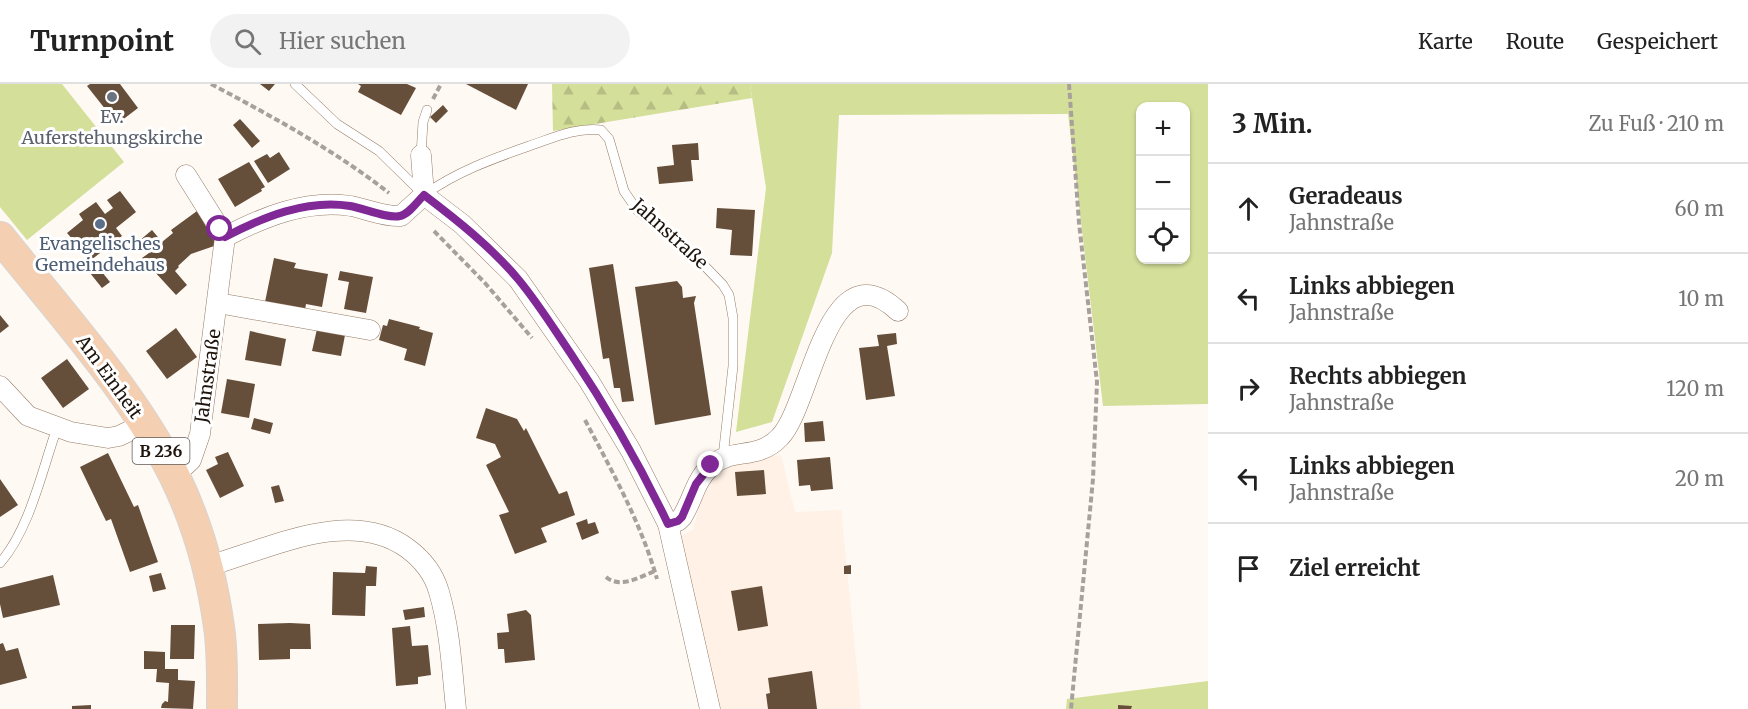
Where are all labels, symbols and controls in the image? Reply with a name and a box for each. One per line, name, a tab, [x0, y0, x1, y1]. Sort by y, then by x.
search box	[210, 14, 630, 68]
text: Turnpoint	[30, 23, 174, 59]
icon: search	[231, 25, 264, 58]
text: Hier suchen	[279, 27, 406, 55]
text: Karte	[1418, 28, 1473, 55]
text: Route	[1506, 28, 1564, 55]
text: Gespeichert	[1597, 28, 1718, 55]
marker: Ev. Auferstehungskirche	[105, 90, 119, 104]
map controls	[1136, 102, 1190, 264]
button: +	[1136, 102, 1190, 156]
place label: Ev. Auferstehungskirche	[20, 105, 203, 149]
text: 3 Min.	[1232, 107, 1313, 140]
text: Zu Fuß · 210 m	[1589, 111, 1724, 136]
button: −	[1136, 156, 1190, 210]
text: Geradeaus	[1289, 182, 1403, 210]
icon: ahead	[1232, 192, 1265, 225]
street label: Jahnstraße	[627, 193, 713, 274]
text: 60 m	[1674, 196, 1724, 221]
button: locate	[1136, 210, 1190, 264]
text: Jahnstraße	[1289, 210, 1394, 235]
route start	[206, 215, 232, 241]
marker: Evangelisches Gemeindehaus	[93, 217, 107, 231]
place label: Evangelisches Gemeindehaus	[35, 232, 165, 276]
text: Links abbiegen	[1289, 272, 1455, 300]
icon: left	[1232, 282, 1265, 315]
text: 10 m	[1678, 286, 1724, 311]
text: Jahnstraße	[1289, 300, 1394, 325]
street label: Jahnstraße	[189, 328, 225, 425]
street label: Am Einheit	[71, 330, 147, 423]
text: Rechts abbiegen	[1289, 362, 1466, 390]
icon: right	[1232, 372, 1265, 405]
text: 120 m	[1666, 376, 1724, 401]
text: Jahnstraße	[1289, 390, 1394, 415]
road number: B 236	[132, 438, 190, 464]
route end	[697, 451, 723, 477]
text: Links abbiegen	[1289, 452, 1455, 480]
icon: left	[1232, 462, 1265, 495]
text: 20 m	[1675, 466, 1724, 491]
text: Jahnstraße	[1289, 480, 1394, 505]
icon: arrive	[1232, 552, 1265, 585]
text: Ziel erreicht	[1289, 554, 1420, 582]

